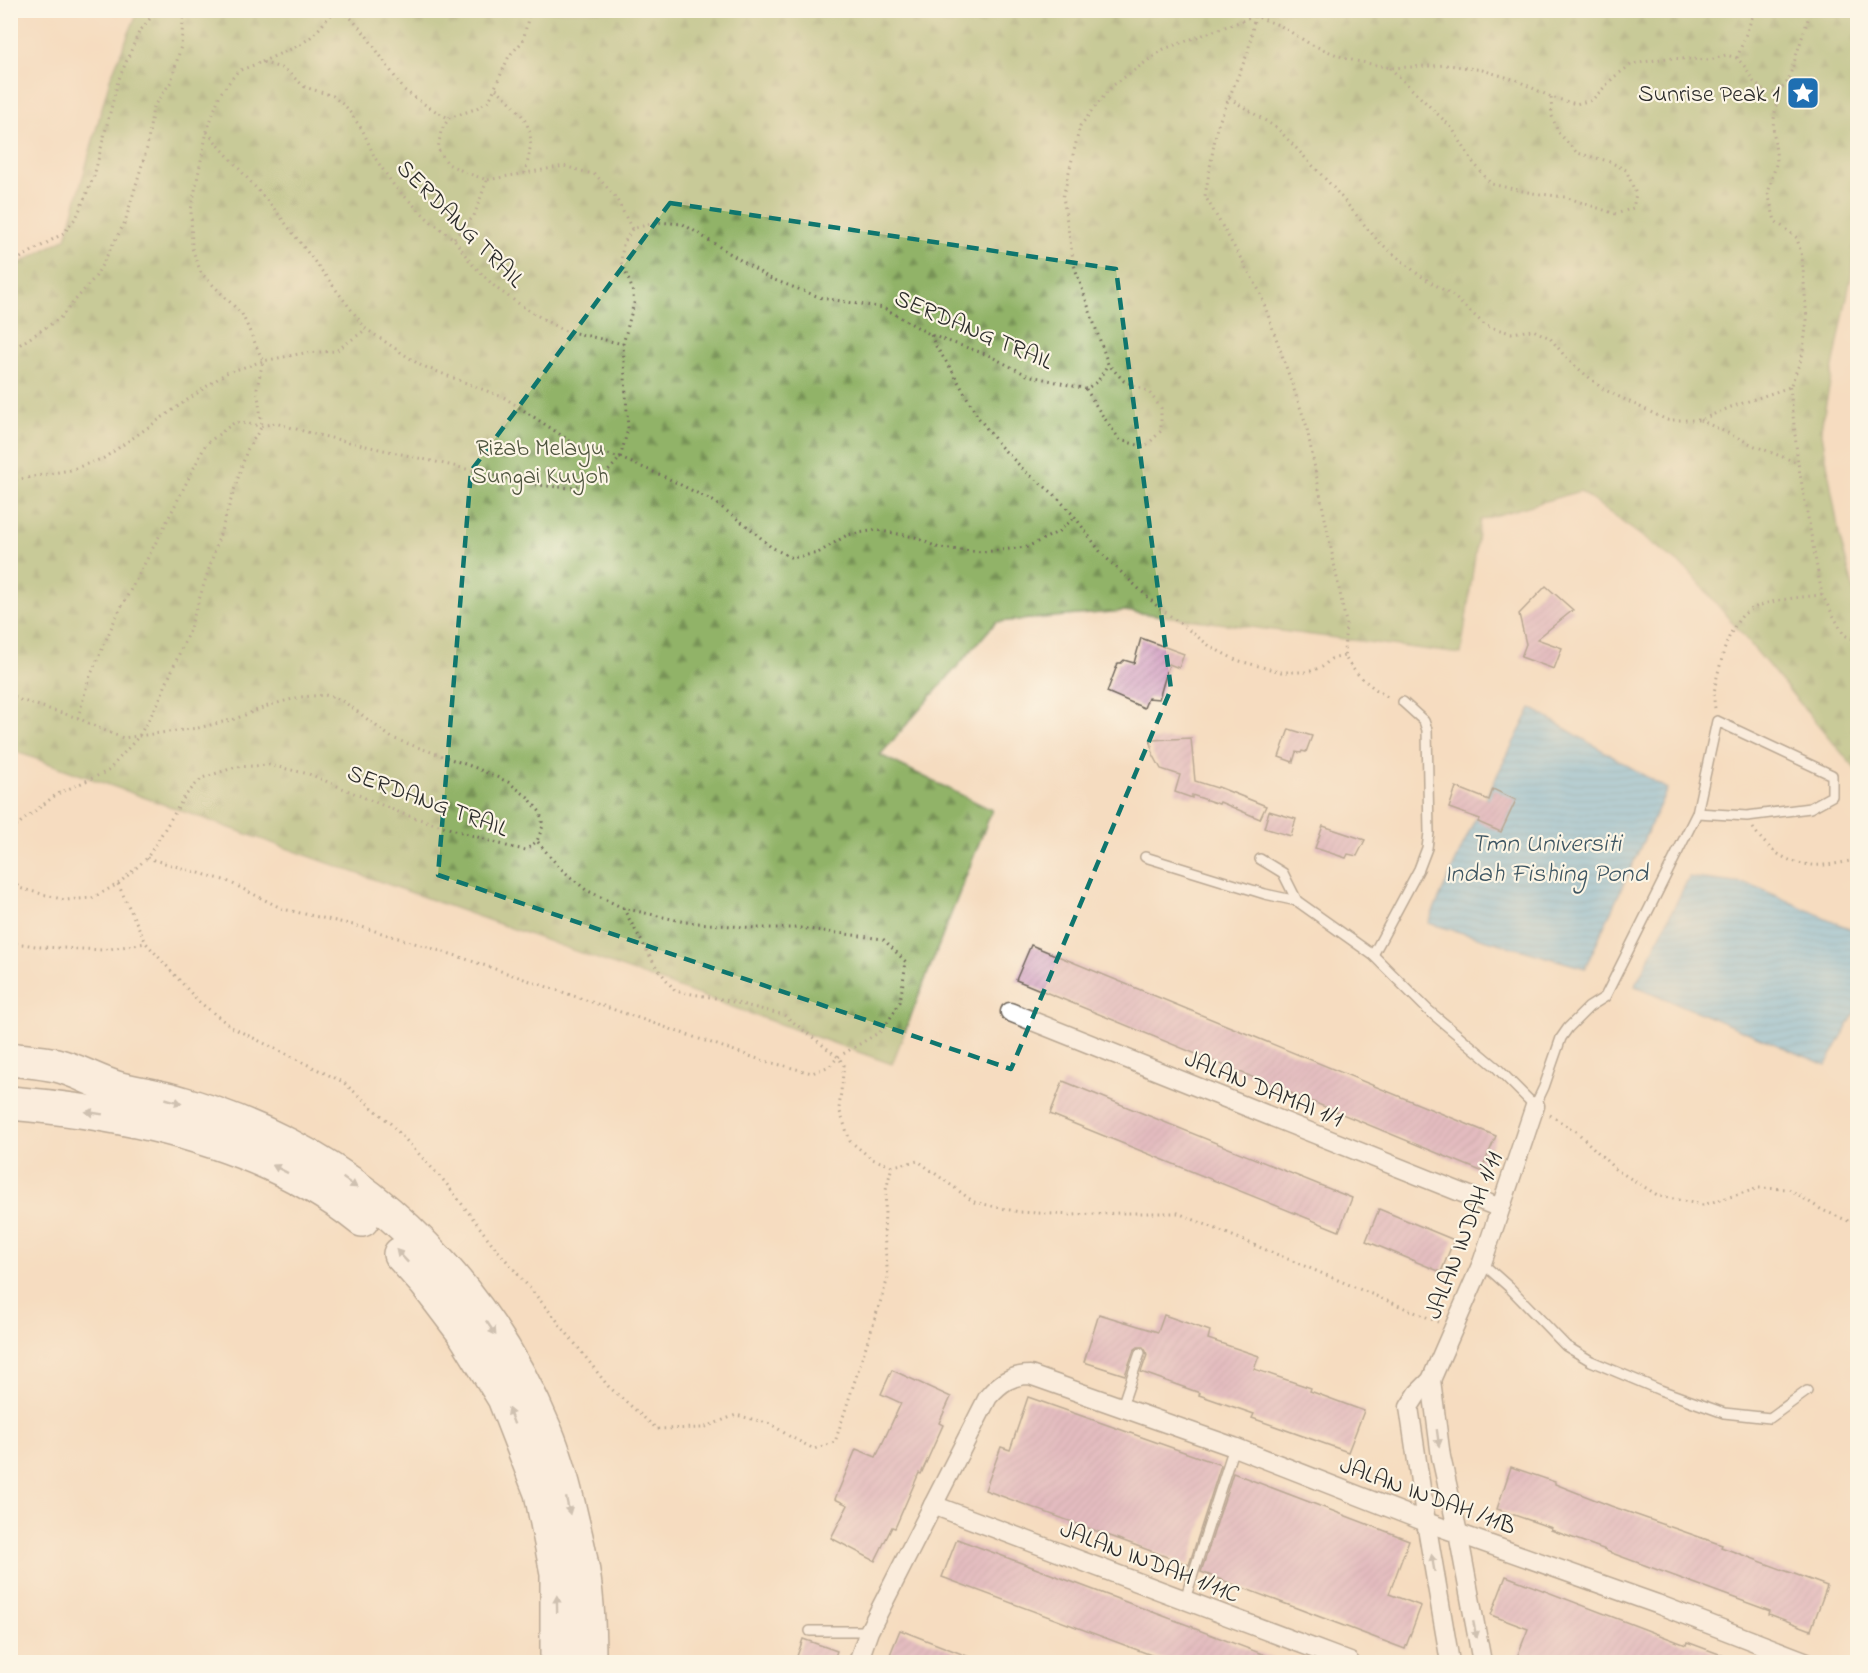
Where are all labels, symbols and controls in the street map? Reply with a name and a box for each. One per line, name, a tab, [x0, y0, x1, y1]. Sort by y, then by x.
place icon: Sunrise Peak 1	[1785, 75, 1821, 111]
place label: Sunrise Peak 1	[1638, 78, 1780, 113]
street label: SERDANG TRAIL	[387, 153, 532, 297]
street label: SERDANG TRAIL	[888, 282, 1058, 381]
park label: Rizab Melayu Sungai Kuyoh	[471, 432, 609, 496]
street label: SERDANG TRAIL	[342, 757, 513, 848]
water label: Tmn Universiti Indah Fishing Pond	[1444, 826, 1649, 894]
street label: JALAN DAMAI 1/1	[1178, 1043, 1348, 1138]
one-way arrow	[165, 1097, 183, 1106]
one-way arrow	[85, 1108, 104, 1117]
street label: JALAN INDAH 1/11	[1417, 1147, 1513, 1325]
one-way arrow	[272, 1165, 289, 1174]
one-way arrow	[341, 1177, 357, 1189]
one-way arrow	[395, 1250, 409, 1264]
one-way arrow	[485, 1320, 496, 1336]
one-way arrow	[506, 1407, 516, 1425]
one-way arrow	[1434, 1429, 1443, 1448]
street label: JALAN INDAH /11B	[1334, 1449, 1520, 1546]
one-way arrow	[564, 1496, 574, 1515]
street label: JALAN INDAH 1/11C	[1054, 1513, 1244, 1614]
one-way arrow	[1428, 1554, 1437, 1573]
one-way arrow	[552, 1595, 562, 1614]
one-way arrow	[1471, 1620, 1480, 1639]

